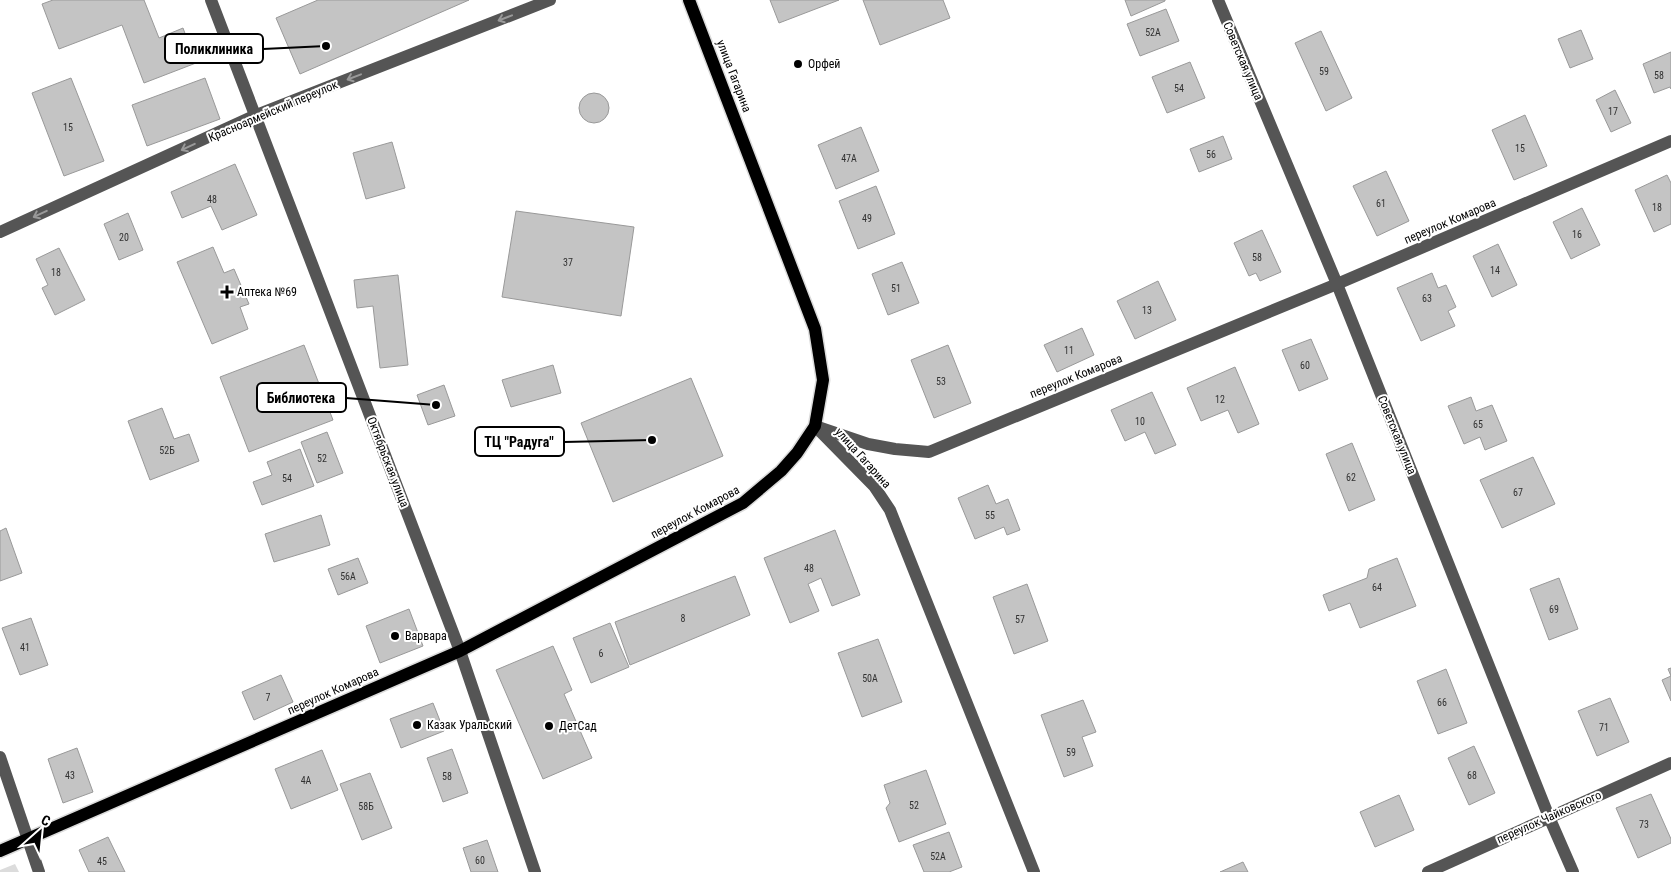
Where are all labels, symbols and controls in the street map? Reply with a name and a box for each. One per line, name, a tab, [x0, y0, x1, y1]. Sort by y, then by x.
one-way arrow	[498, 14, 513, 23]
street label: Советская улица	[1220, 20, 1266, 102]
house number: 52А	[1145, 27, 1161, 38]
callout: Поликлиника	[165, 34, 263, 63]
street label: улица Гагарина	[714, 38, 754, 114]
text: Поликлиника	[175, 41, 253, 57]
place label: Орфей	[808, 57, 840, 71]
marker: Орфей	[792, 58, 804, 70]
house number: 59	[1319, 66, 1329, 77]
house number: 58	[1654, 70, 1664, 81]
one-way arrow	[347, 73, 362, 82]
street label: Красноармейский переулок	[206, 77, 340, 145]
house number: 54	[1174, 83, 1184, 94]
house number: 17	[1608, 106, 1618, 117]
house number: 15	[63, 122, 73, 133]
one-way arrow	[181, 142, 196, 152]
house number: 15	[1515, 143, 1525, 154]
house number: 56	[1206, 149, 1216, 160]
house number: 47А	[841, 153, 857, 164]
house number: 48	[207, 194, 217, 205]
street label: переулок Комарова	[1402, 195, 1498, 247]
house number: 61	[1376, 198, 1386, 209]
house number: 18	[1652, 202, 1662, 213]
one-way arrow	[33, 210, 48, 219]
house number: 49	[862, 213, 872, 224]
house number: 16	[1572, 229, 1582, 240]
house number: 20	[119, 232, 129, 243]
house number: 58	[1252, 252, 1262, 263]
house number: 37	[563, 257, 573, 268]
house number: 14	[1490, 265, 1500, 276]
house number: 18	[51, 267, 61, 278]
house number: 51	[891, 283, 901, 294]
place label: Аптека №69	[237, 285, 297, 299]
marker: Аптека №69	[221, 286, 233, 298]
house number: 63	[1422, 293, 1432, 304]
house number: 13	[1142, 305, 1152, 316]
house number: 11	[1064, 345, 1074, 356]
street label: переулок Комарова	[1028, 351, 1124, 401]
house number: 60	[1300, 360, 1310, 371]
house number: 53	[936, 376, 946, 387]
callout: Библиотека	[257, 383, 346, 412]
text: Библиотека	[267, 390, 336, 406]
house number: 12	[1215, 394, 1225, 405]
street label: Советская улица	[1375, 394, 1419, 477]
street label: Октябрьская улица	[364, 415, 412, 509]
house number: 10	[1135, 416, 1145, 427]
house number: 65	[1473, 419, 1483, 430]
street label: улица Гагарина	[832, 425, 894, 491]
callout: ТЦ "Радуга"	[475, 427, 564, 456]
text: ТЦ "Радуга"	[484, 434, 554, 450]
house number: 52Б	[159, 445, 175, 456]
house number: 52	[317, 453, 327, 464]
house number: 62	[1346, 472, 1356, 483]
house number: 54	[282, 473, 292, 484]
street label: переулок Комарова	[648, 483, 742, 541]
house number: 67	[1513, 487, 1523, 498]
house number: 55	[985, 510, 995, 521]
house number: 48	[804, 563, 814, 574]
house number: 56А	[340, 571, 356, 582]
house number: 64	[1372, 582, 1382, 593]
house number: 69	[1549, 604, 1559, 615]
house number: 8	[681, 613, 686, 624]
house number: 57	[1015, 614, 1025, 625]
place label: Варвара	[405, 629, 447, 643]
marker: Варвара	[389, 630, 401, 642]
house number: 41	[20, 642, 30, 653]
house number: 6	[599, 648, 604, 659]
street label: переулок Комарова	[285, 664, 381, 717]
house number: 50А	[862, 673, 878, 684]
house number: 7	[266, 692, 271, 703]
house number: 66	[1437, 697, 1447, 708]
place label: Казак Уральский	[427, 718, 512, 732]
marker: Казак Уральский	[411, 719, 423, 731]
place label: ДетСад	[559, 719, 597, 733]
marker: ДетСад	[543, 720, 555, 732]
house number: 71	[1599, 722, 1609, 733]
house number: 59	[1066, 747, 1076, 758]
house number: 43	[65, 770, 75, 781]
house number: 68	[1467, 770, 1477, 781]
house number: 58	[442, 771, 452, 782]
house number: 4А	[301, 775, 312, 786]
street label: переулок Чайковского	[1495, 788, 1603, 846]
house number: 52	[909, 800, 919, 811]
house number: 58Б	[358, 801, 374, 812]
north arrow	[15, 807, 65, 857]
text: С	[39, 811, 53, 829]
house number: 73	[1639, 819, 1649, 830]
house number: 52А	[930, 851, 946, 862]
house number: 60	[475, 855, 485, 866]
house number: 45	[97, 856, 107, 867]

